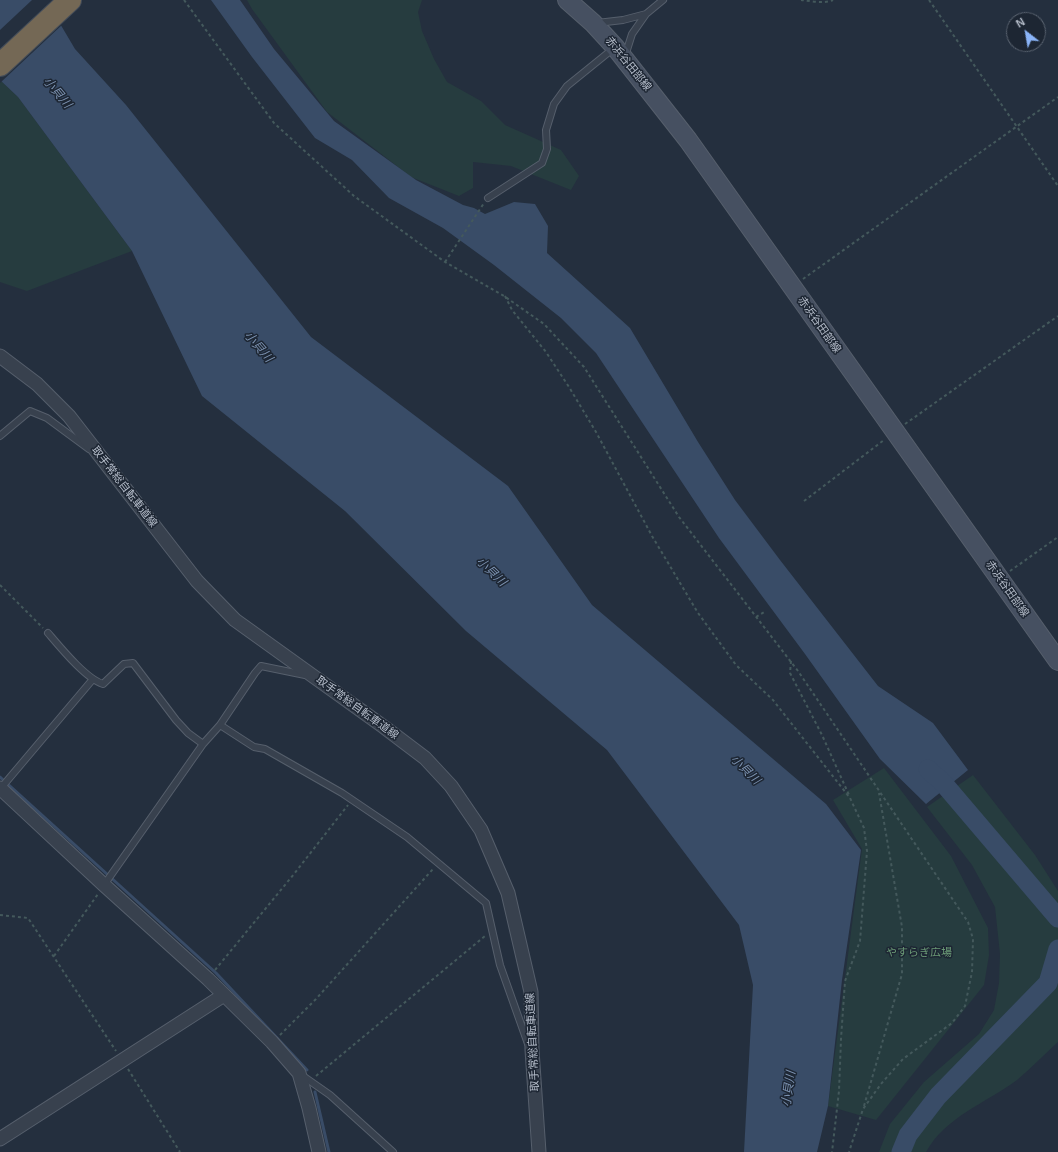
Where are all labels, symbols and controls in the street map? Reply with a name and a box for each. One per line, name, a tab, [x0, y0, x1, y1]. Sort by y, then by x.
north arrow	[1006, 12, 1046, 52]
text: N	[1014, 15, 1027, 30]
street label: 赤浜谷田部線	[602, 34, 654, 94]
water label: 小貝川	[40, 75, 74, 111]
street label: 赤浜谷田部線	[795, 294, 843, 356]
water label: 小貝川	[241, 329, 275, 365]
street label: 取手常総自転車道線	[88, 444, 160, 530]
water label: 小貝川	[473, 554, 509, 590]
street label: 赤浜谷田部線	[983, 558, 1031, 620]
street label: 取手常総自転車道線	[313, 674, 401, 742]
water label: 小貝川	[727, 752, 763, 788]
park label: やすらぎ広場	[886, 946, 952, 960]
street label: 取手常総自転車道線	[524, 992, 542, 1092]
water label: 小貝川	[779, 1070, 799, 1108]

